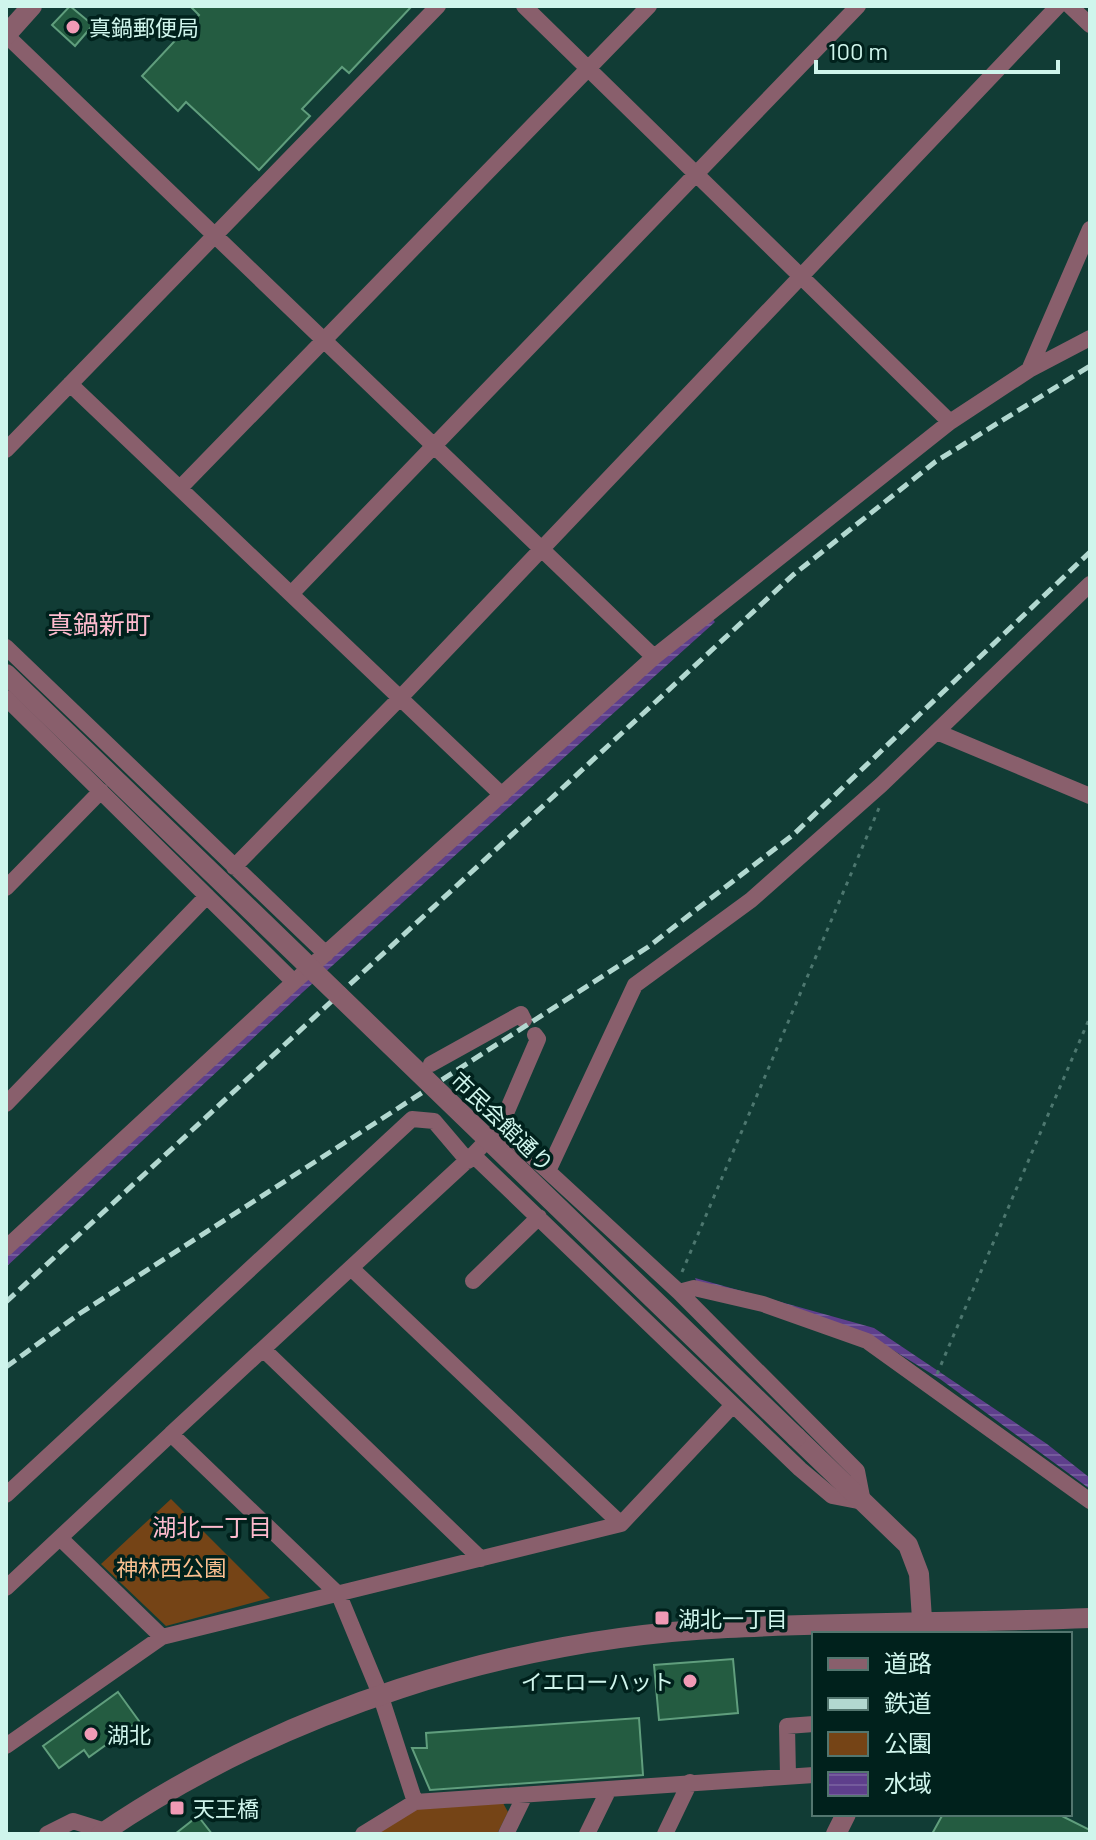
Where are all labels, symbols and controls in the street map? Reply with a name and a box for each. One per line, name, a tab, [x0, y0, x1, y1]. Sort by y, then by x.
place label: 真鍋郵便局	[89, 14, 199, 40]
marker: 真鍋郵便局	[64, 18, 82, 36]
scale bar	[816, 24, 1058, 74]
text: 100 m	[828, 36, 888, 65]
district label: 真鍋新町	[47, 608, 151, 639]
street label: 市民会館通り	[446, 1066, 560, 1176]
district label: 湖北一丁目	[152, 1512, 272, 1541]
park label: 神林西公園	[116, 1554, 226, 1580]
place label: 湖北一丁目	[678, 1605, 788, 1631]
marker: 湖北一丁目	[653, 1609, 671, 1627]
legend	[812, 1632, 1072, 1816]
text: 道路	[884, 1648, 932, 1677]
place label: イエローハット	[521, 1668, 674, 1694]
marker: イエローハット	[681, 1672, 699, 1690]
text: 鉄道	[884, 1688, 932, 1717]
place label: 湖北	[107, 1721, 151, 1747]
marker: 湖北	[82, 1725, 100, 1743]
text: 公園	[884, 1728, 932, 1757]
text: 水域	[884, 1768, 932, 1797]
place label: 天王橋	[193, 1795, 259, 1821]
marker: 天王橋	[168, 1799, 186, 1817]

